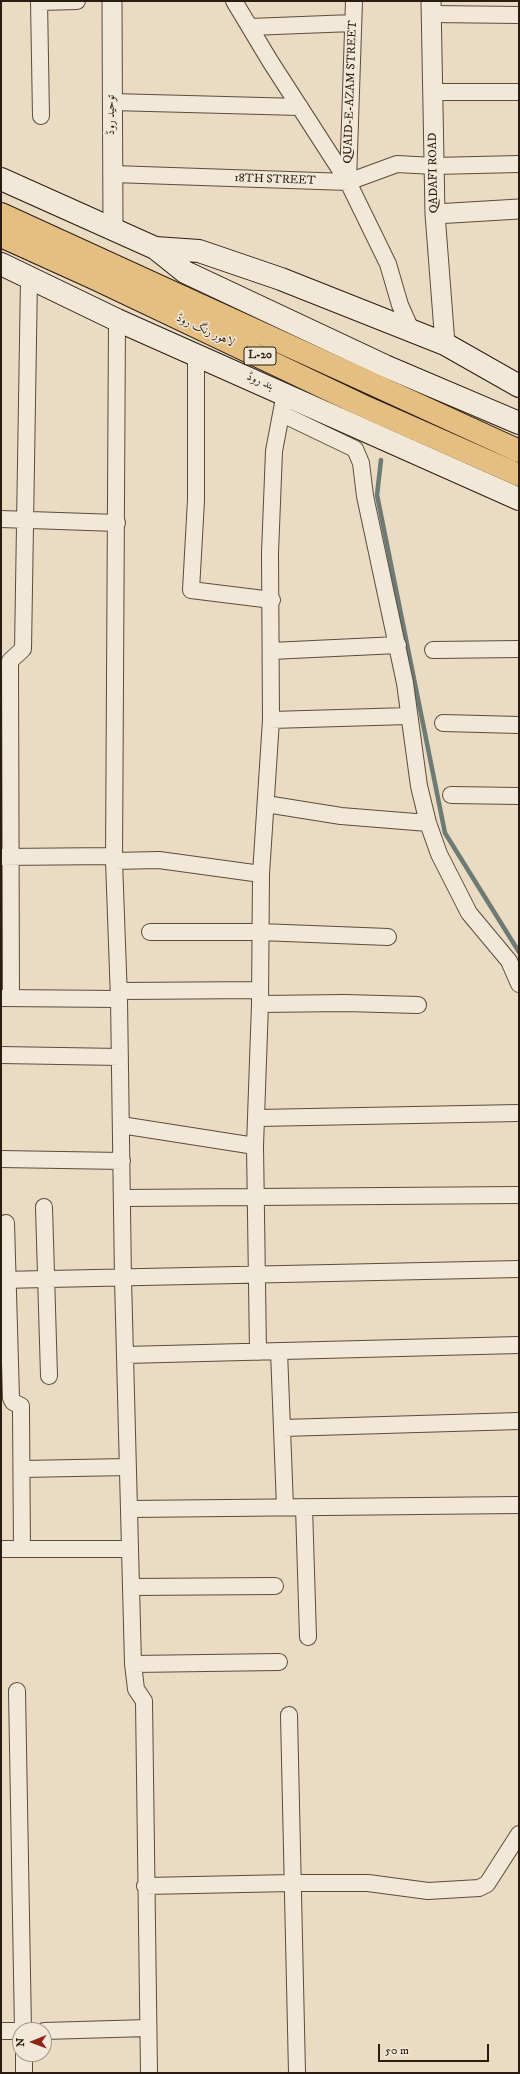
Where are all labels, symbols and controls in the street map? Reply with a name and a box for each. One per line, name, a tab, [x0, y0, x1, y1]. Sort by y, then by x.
street label: QUAID-E-AZAM STREET	[341, 20, 361, 164]
street label: توحید روڈ	[105, 95, 119, 135]
street label: QADAFI ROAD	[426, 133, 442, 213]
street label: 18TH STREET	[234, 171, 316, 189]
street label: لاہور رنگ روڈ	[173, 311, 237, 351]
road number: L-20	[244, 347, 276, 365]
street label: بند روڈ	[244, 370, 276, 394]
north arrow	[12, 2022, 52, 2062]
scale bar	[380, 2036, 491, 2062]
text: N	[14, 2038, 28, 2047]
text: 50 m	[385, 2043, 409, 2058]

